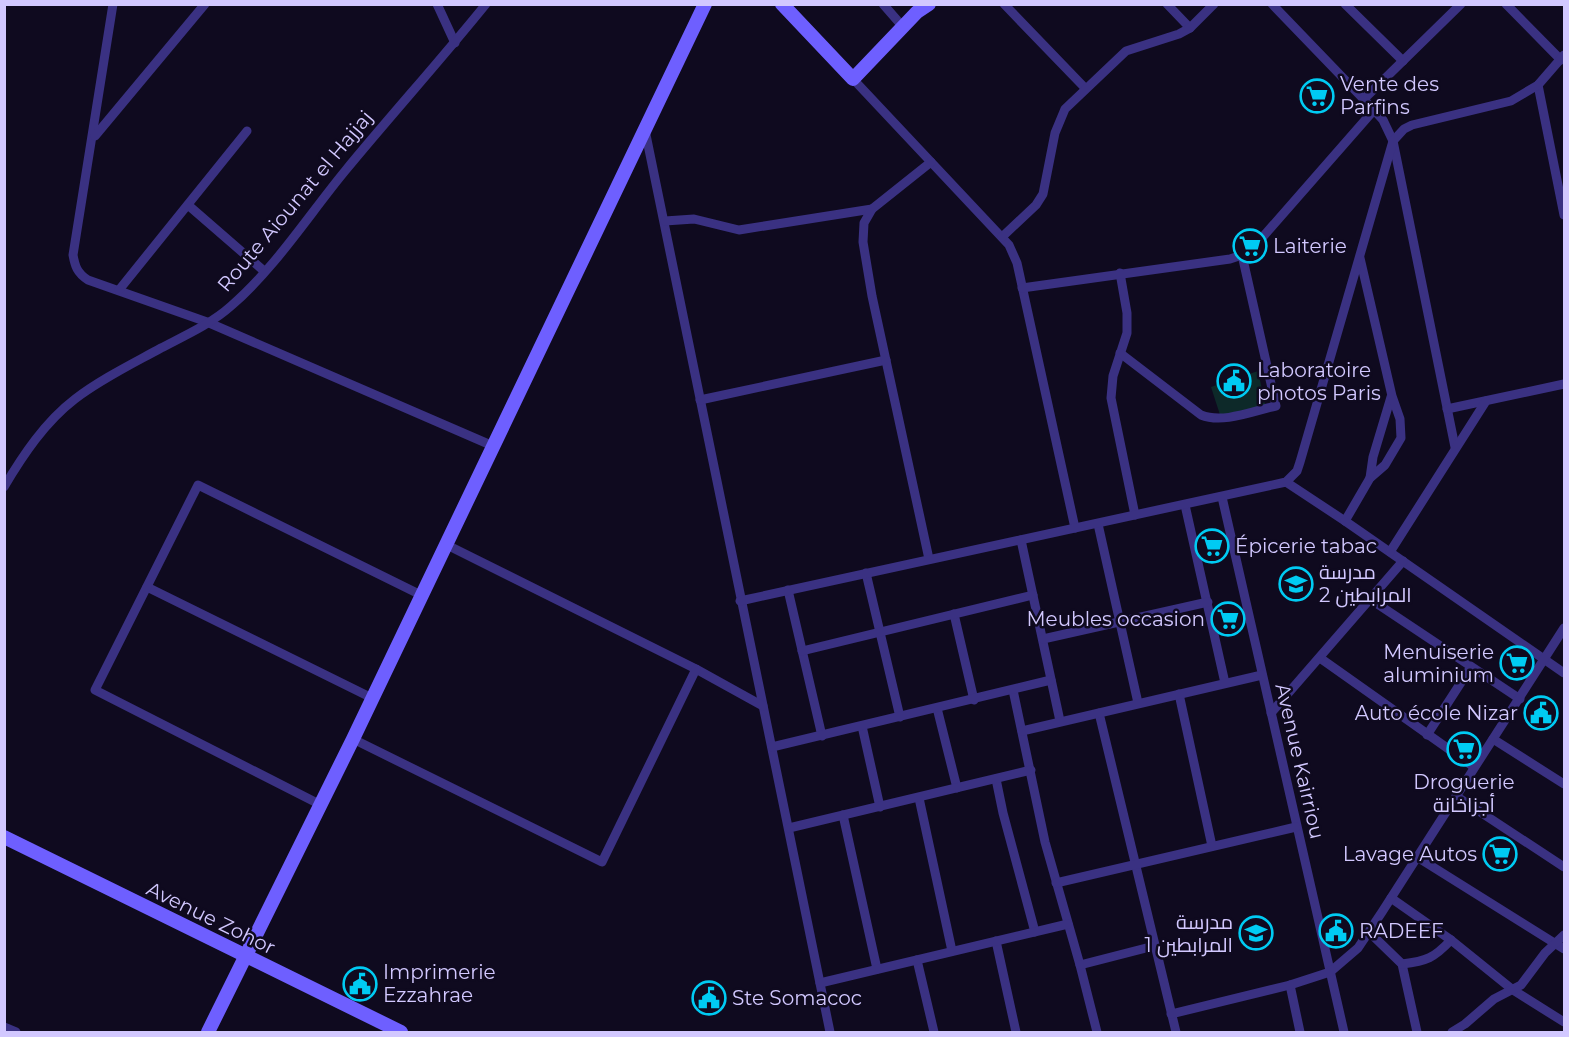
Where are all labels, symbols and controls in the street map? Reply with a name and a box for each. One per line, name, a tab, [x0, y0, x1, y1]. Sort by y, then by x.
place label: Vente des Parfins	[1340, 72, 1439, 119]
supermarket icon: Vente des Parfins	[1299, 78, 1335, 114]
street label: Route Aiounat el Hajjaj	[212, 106, 378, 296]
supermarket icon: Laiterie	[1232, 228, 1268, 264]
place label: Laiterie	[1273, 234, 1347, 258]
place label: Laboratoire photos Paris	[1257, 358, 1381, 405]
public building icon: Laboratoire photos Paris	[1216, 363, 1252, 399]
supermarket icon: Épicerie tabac	[1194, 528, 1230, 564]
place label: Épicerie tabac	[1235, 534, 1377, 558]
place label: مدرسة المرابطين 2	[1319, 560, 1412, 608]
school or university icon: مدرسة المرابطين 2	[1278, 566, 1314, 602]
supermarket icon: Meubles occasion	[1210, 601, 1246, 637]
place label: Meubles occasion	[1026, 607, 1205, 631]
place label: Menuiserie aluminium	[1383, 640, 1494, 687]
supermarket icon: Menuiserie aluminium	[1499, 645, 1535, 681]
street label: Avenue Kairriou	[1270, 681, 1330, 841]
public building icon: Auto école Nizar	[1523, 695, 1559, 731]
place label: Auto école Nizar	[1355, 701, 1518, 725]
supermarket icon: Droguerie أجزاخانة	[1446, 731, 1482, 767]
place label: Droguerie أجزاخانة	[1413, 770, 1515, 817]
supermarket icon: Lavage Autos	[1482, 836, 1518, 872]
place label: Lavage Autos	[1343, 842, 1477, 866]
street label: Avenue Zohor	[143, 877, 279, 959]
place label: مدرسة المرابطين 1	[1145, 910, 1233, 958]
public building icon: RADEEF	[1318, 913, 1354, 949]
school or university icon: مدرسة المرابطين 1	[1238, 915, 1274, 951]
place label: RADEEF	[1359, 919, 1444, 943]
place label: Imprimerie Ezzahrae	[383, 960, 496, 1007]
public building icon: Imprimerie Ezzahrae	[342, 966, 378, 1002]
public building icon: Ste Somacoc	[691, 980, 727, 1016]
place label: Ste Somacoc	[732, 986, 862, 1010]

